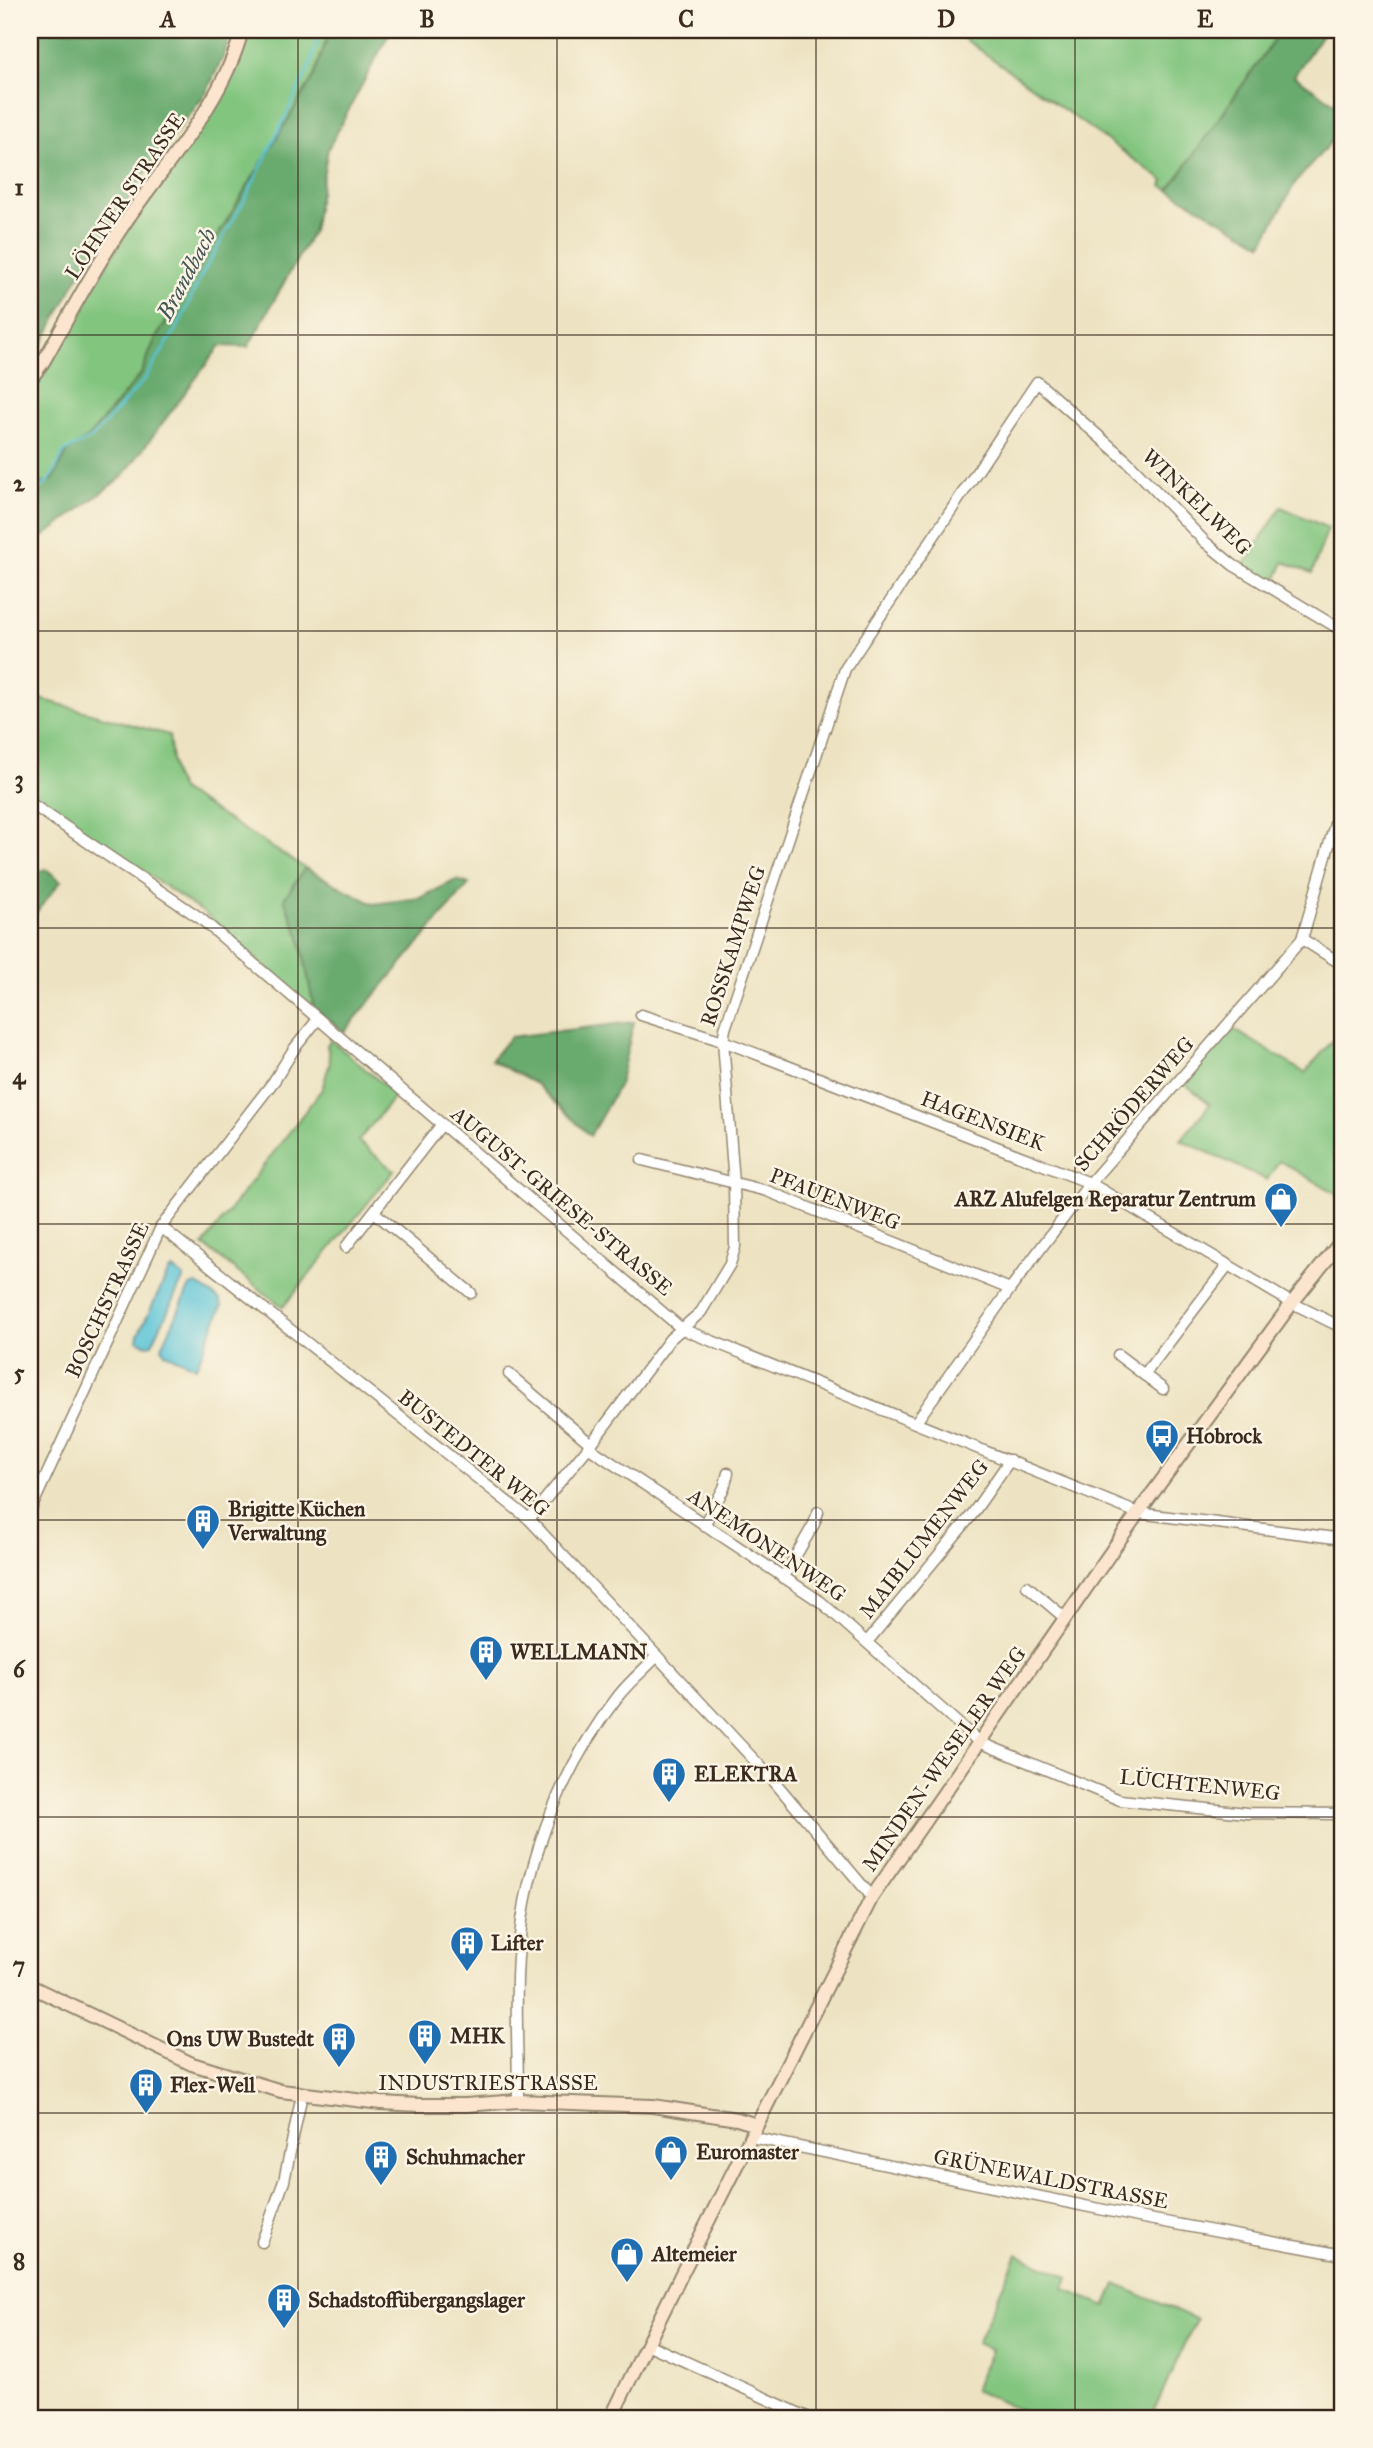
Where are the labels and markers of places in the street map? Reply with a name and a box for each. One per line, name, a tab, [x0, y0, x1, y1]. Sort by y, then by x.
shop icon: ARZ Alufelgen Reparatur Zentrum	[1262, 1180, 1300, 1229]
place label: ARZ Alufelgen Reparatur Zentrum	[953, 1186, 1256, 1212]
bus stop icon: Hobrock	[1143, 1417, 1181, 1466]
place label: Hobrock	[1186, 1423, 1263, 1449]
place label: Brigitte Küchen Verwaltung	[227, 1496, 366, 1546]
building icon: Brigitte Küchen Verwaltung	[184, 1502, 222, 1551]
building icon: WELLMANN	[467, 1633, 505, 1682]
place label: WELLMANN	[510, 1639, 648, 1665]
building icon: ELEKTRA	[650, 1755, 688, 1804]
place label: ELEKTRA	[694, 1761, 798, 1787]
building icon: Lifter	[448, 1924, 486, 1973]
place label: Lifter	[491, 1930, 545, 1956]
building icon: MHK	[406, 2017, 444, 2066]
building icon: Ons UW Bustedt	[320, 2020, 358, 2069]
place label: MHK	[450, 2023, 506, 2049]
place label: Ons UW Bustedt	[167, 2026, 315, 2052]
building icon: Flex-Well	[127, 2066, 165, 2115]
place label: Flex-Well	[170, 2072, 256, 2098]
shop icon: Euromaster	[652, 2133, 690, 2182]
building icon: Schuhmacher	[362, 2138, 400, 2187]
place label: Euromaster	[696, 2139, 800, 2165]
place label: Schuhmacher	[406, 2144, 526, 2170]
shop icon: Altemeier	[608, 2235, 646, 2284]
place label: Altemeier	[650, 2241, 738, 2267]
building icon: Schadstoffübergangslager	[265, 2281, 303, 2330]
place label: Schadstoffübergangslager	[308, 2287, 526, 2313]

